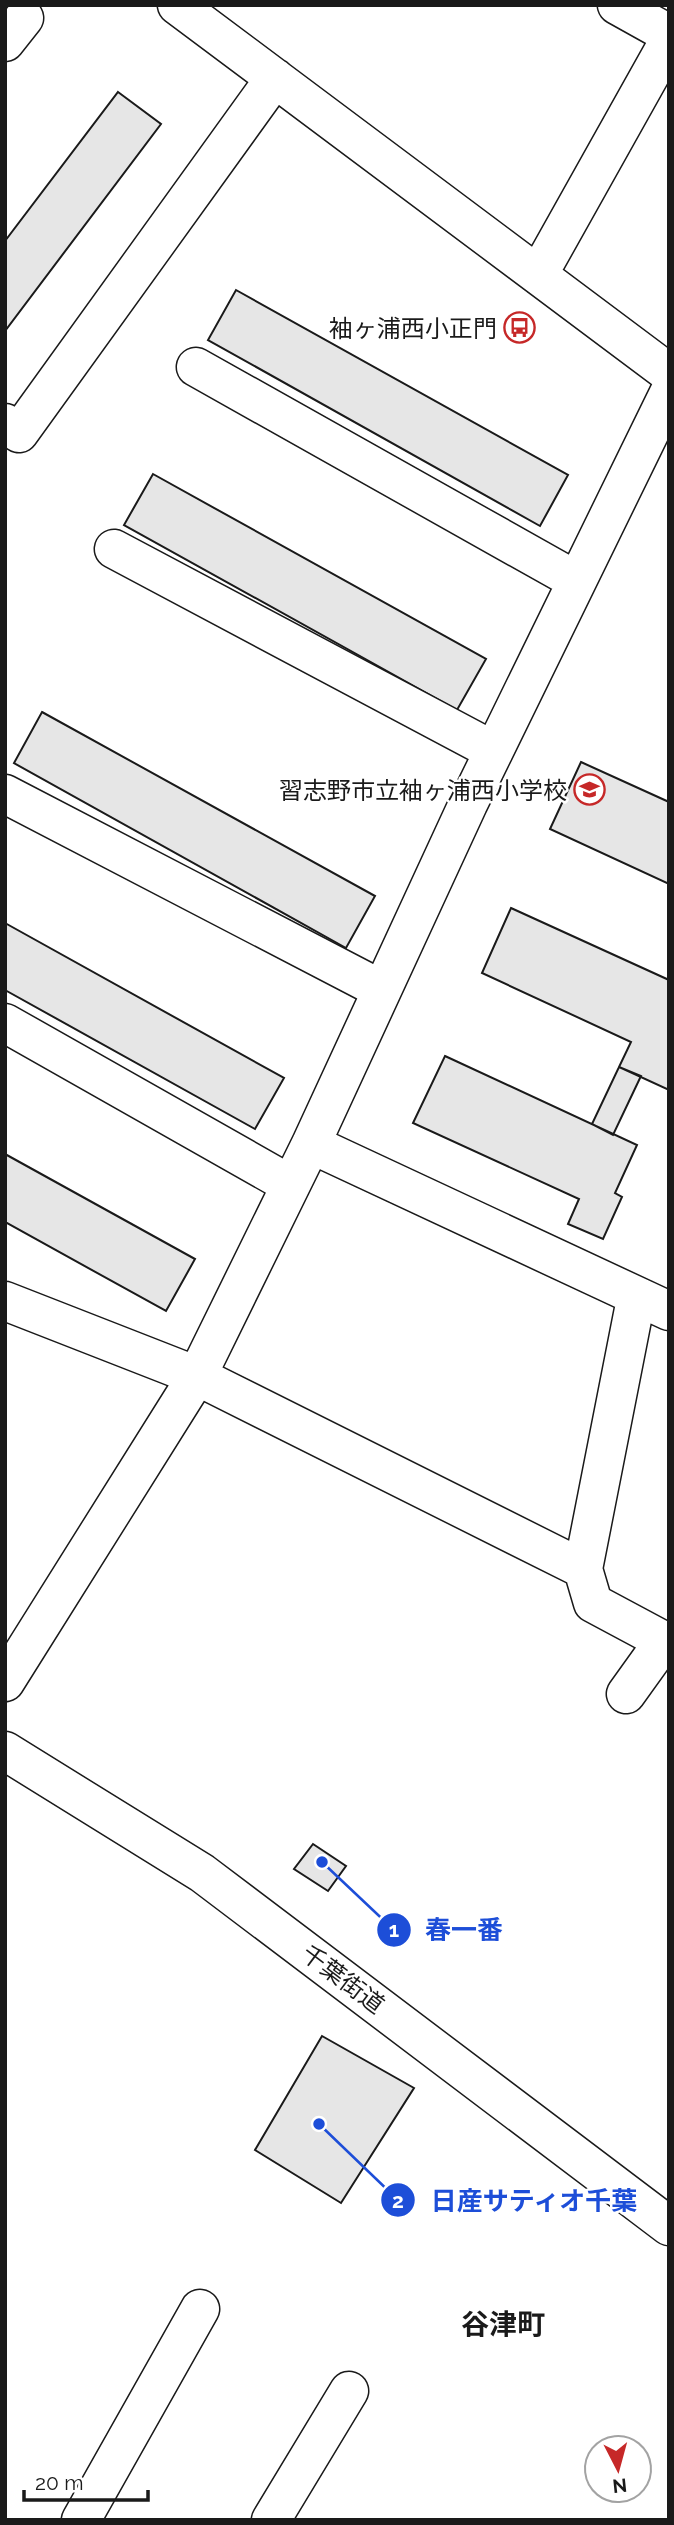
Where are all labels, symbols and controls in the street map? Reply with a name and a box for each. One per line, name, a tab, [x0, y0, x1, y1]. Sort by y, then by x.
bus stop icon: 袖ヶ浦西小正門	[503, 311, 537, 345]
place label: 袖ヶ浦西小正門	[329, 314, 497, 343]
school or university icon: 習志野市立袖ヶ浦西小学校	[573, 773, 607, 807]
place label: 習志野市立袖ヶ浦西小学校	[279, 776, 567, 805]
callout: 春一番	[376, 1906, 517, 1953]
text: 春一番	[425, 1915, 503, 1945]
text: 1	[389, 1917, 399, 1942]
street label: 千葉街道	[296, 1939, 390, 2019]
callout: 日産サティオ千葉	[381, 2177, 652, 2224]
text: 日産サティオ千葉	[431, 2186, 637, 2216]
text: 2	[392, 2188, 404, 2213]
district label: 谷津町	[461, 2308, 545, 2341]
north arrow	[583, 2434, 653, 2504]
scale bar	[24, 2458, 149, 2502]
text: 20 m	[35, 2470, 83, 2495]
text: N	[611, 2474, 628, 2498]

